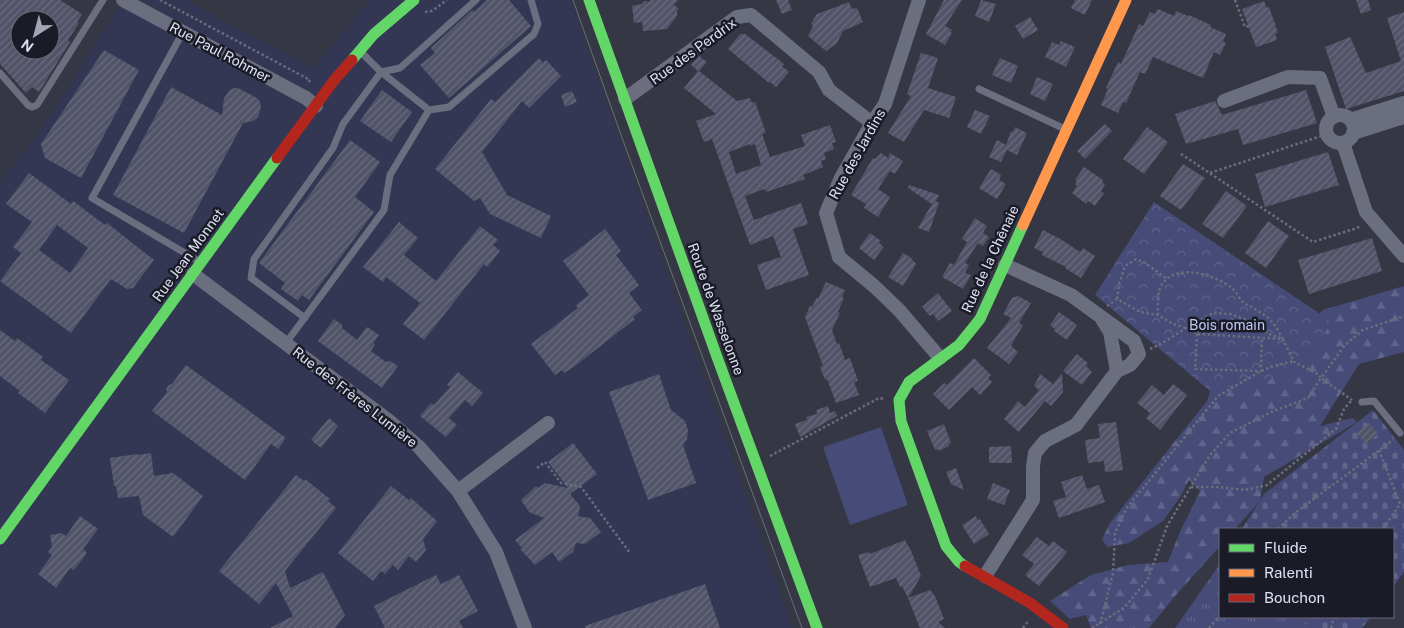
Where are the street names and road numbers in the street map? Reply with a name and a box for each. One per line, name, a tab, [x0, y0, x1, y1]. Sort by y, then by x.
street label: Rue des Perdrix	[647, 14, 739, 88]
street label: Rue Paul Rohmer	[167, 19, 273, 85]
street label: Rue des Jardins	[826, 106, 888, 202]
street label: Rue de la Chênaie	[958, 203, 1022, 315]
street label: Rue Jean Monnet	[149, 206, 227, 304]
street label: Route de Wasselonne	[685, 241, 747, 377]
street label: Rue des Frères Lumière	[290, 343, 421, 451]

